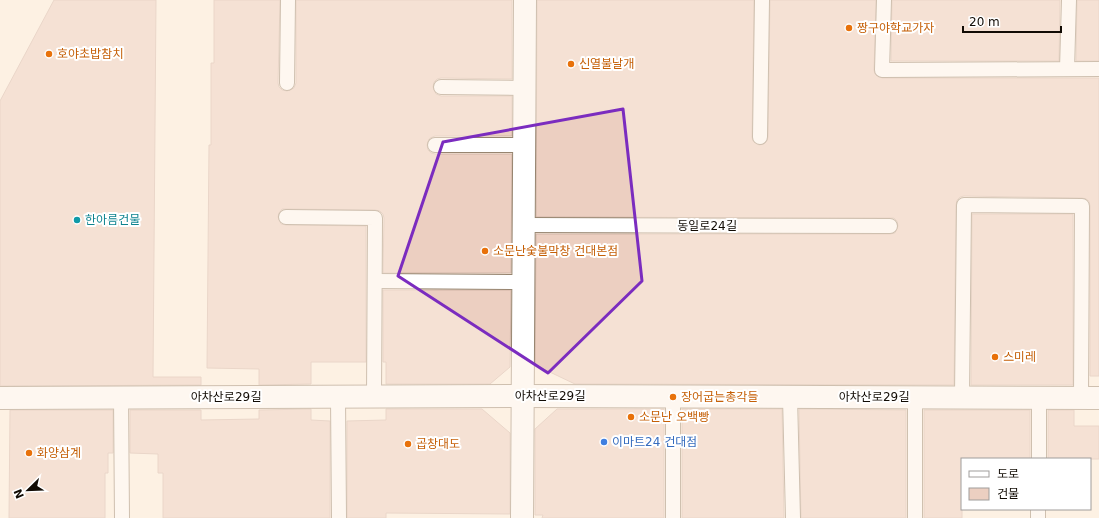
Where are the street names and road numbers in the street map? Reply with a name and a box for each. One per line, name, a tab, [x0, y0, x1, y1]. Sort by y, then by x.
street label: 동일로24길	[677, 219, 737, 233]
street label: 아차산로29길	[515, 389, 585, 403]
street label: 아차산로29길	[191, 390, 261, 404]
street label: 아차산로29길	[839, 390, 909, 404]

